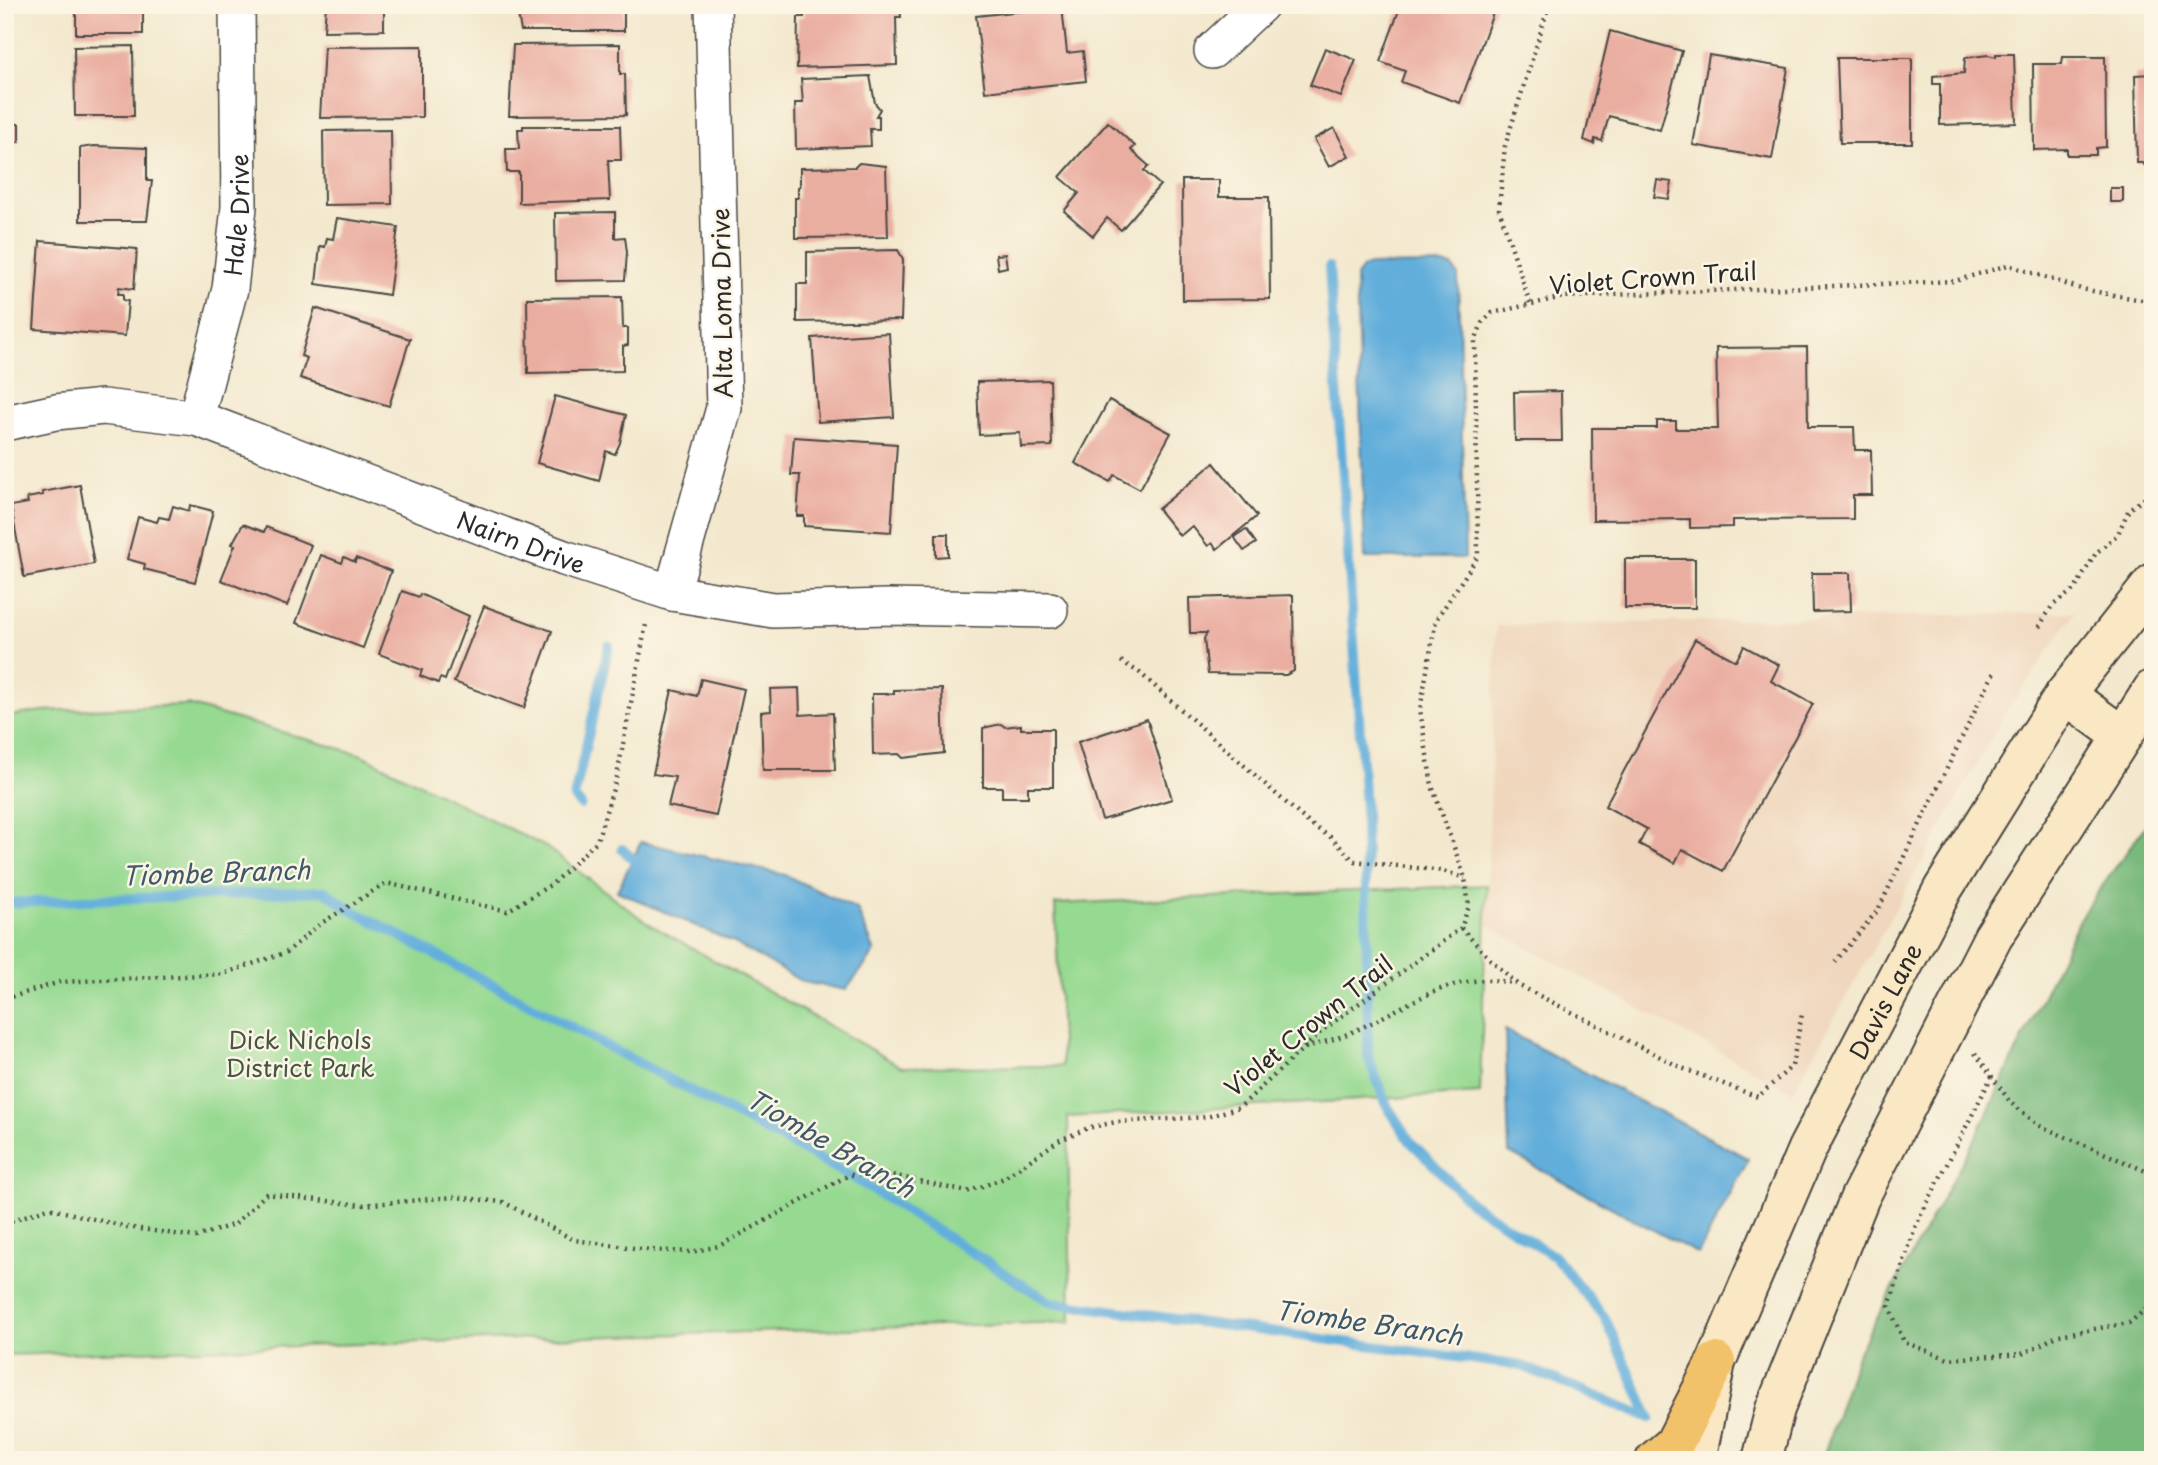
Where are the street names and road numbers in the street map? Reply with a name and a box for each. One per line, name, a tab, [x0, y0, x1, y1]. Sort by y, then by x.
street label: Hale Drive	[214, 154, 257, 278]
street label: Alta Loma Drive	[701, 208, 741, 398]
street label: Violet Crown Trail	[1548, 252, 1758, 302]
street label: Nairn Drive	[452, 501, 590, 582]
street label: Davis Lane	[1839, 936, 1930, 1065]
street label: Violet Crown Trail	[1216, 946, 1400, 1104]

